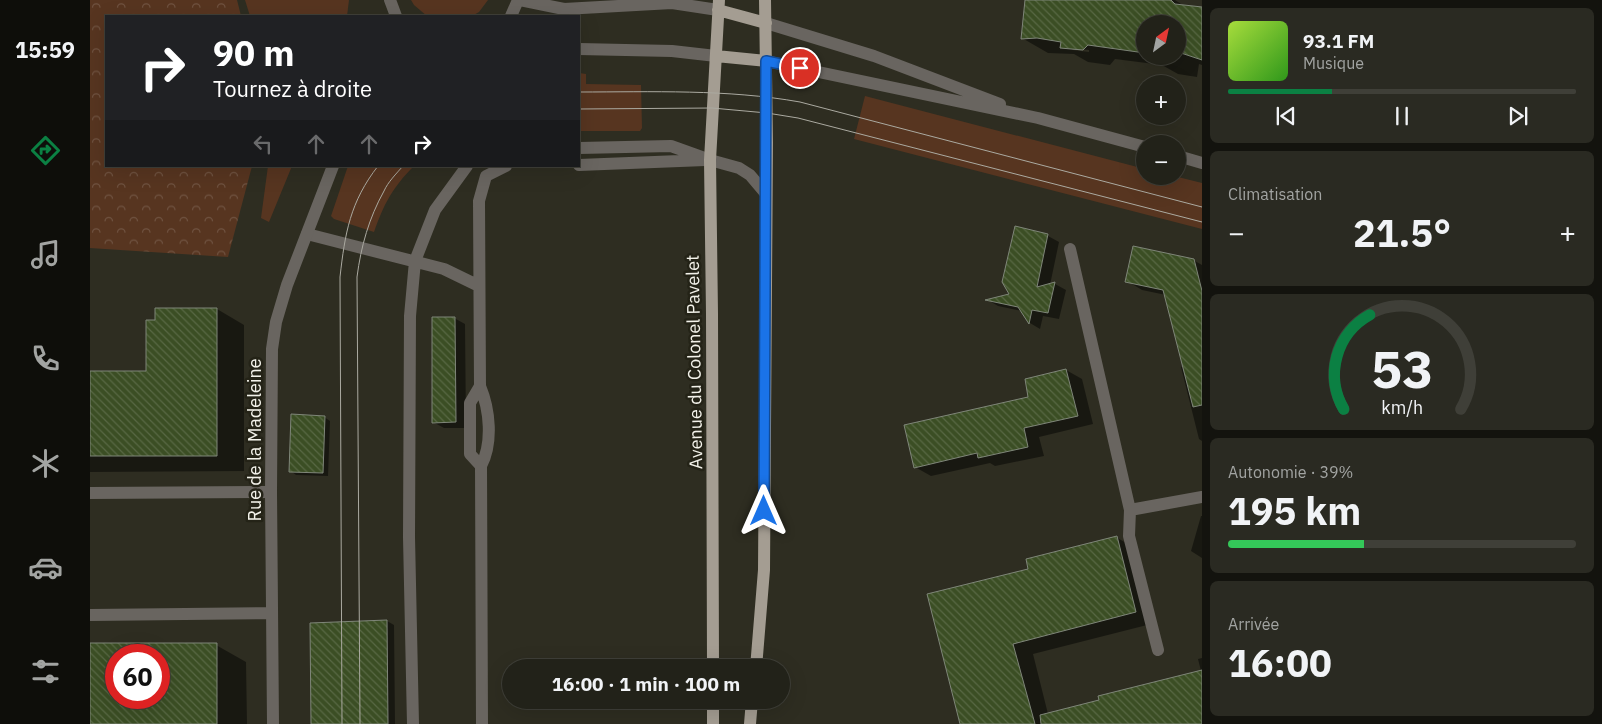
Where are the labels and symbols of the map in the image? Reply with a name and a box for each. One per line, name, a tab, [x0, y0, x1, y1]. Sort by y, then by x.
north arrow	[1136, 15, 1186, 65]
pin	[779, 47, 821, 89]
street label: Avenue du Colonel Pavelet	[681, 254, 707, 470]
street label: Rue de la Madeleine	[243, 358, 266, 522]
position arrow	[737, 484, 789, 536]
speed limit sign: 60	[105, 644, 170, 709]

